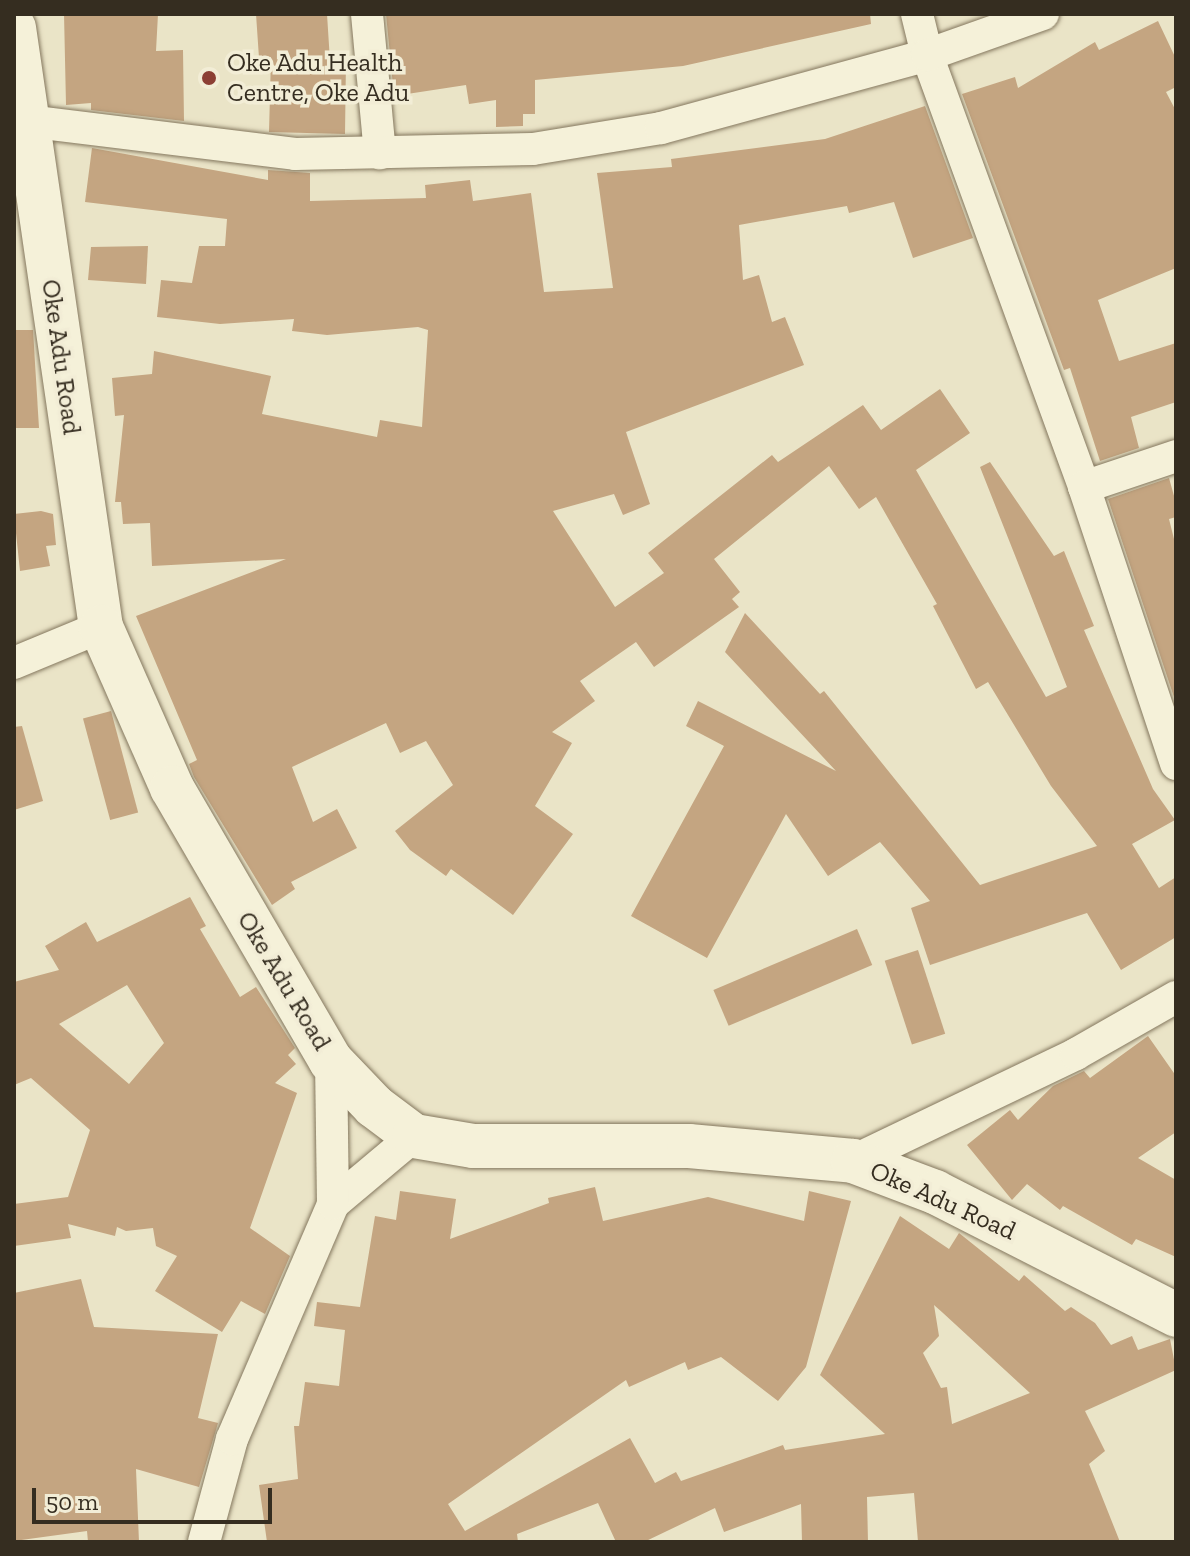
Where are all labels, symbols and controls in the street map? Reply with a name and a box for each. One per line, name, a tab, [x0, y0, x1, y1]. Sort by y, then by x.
place label: Oke Adu Health Centre, Oke Adu	[227, 47, 410, 108]
marker: Oke Adu Health Centre, Oke Adu	[198, 67, 220, 89]
street label: Oke Adu Road	[35, 277, 87, 437]
street label: Oke Adu Road	[230, 906, 338, 1056]
street label: Oke Adu Road	[865, 1155, 1021, 1247]
scale bar	[36, 1472, 276, 1522]
text: 50 m	[46, 1487, 98, 1516]

